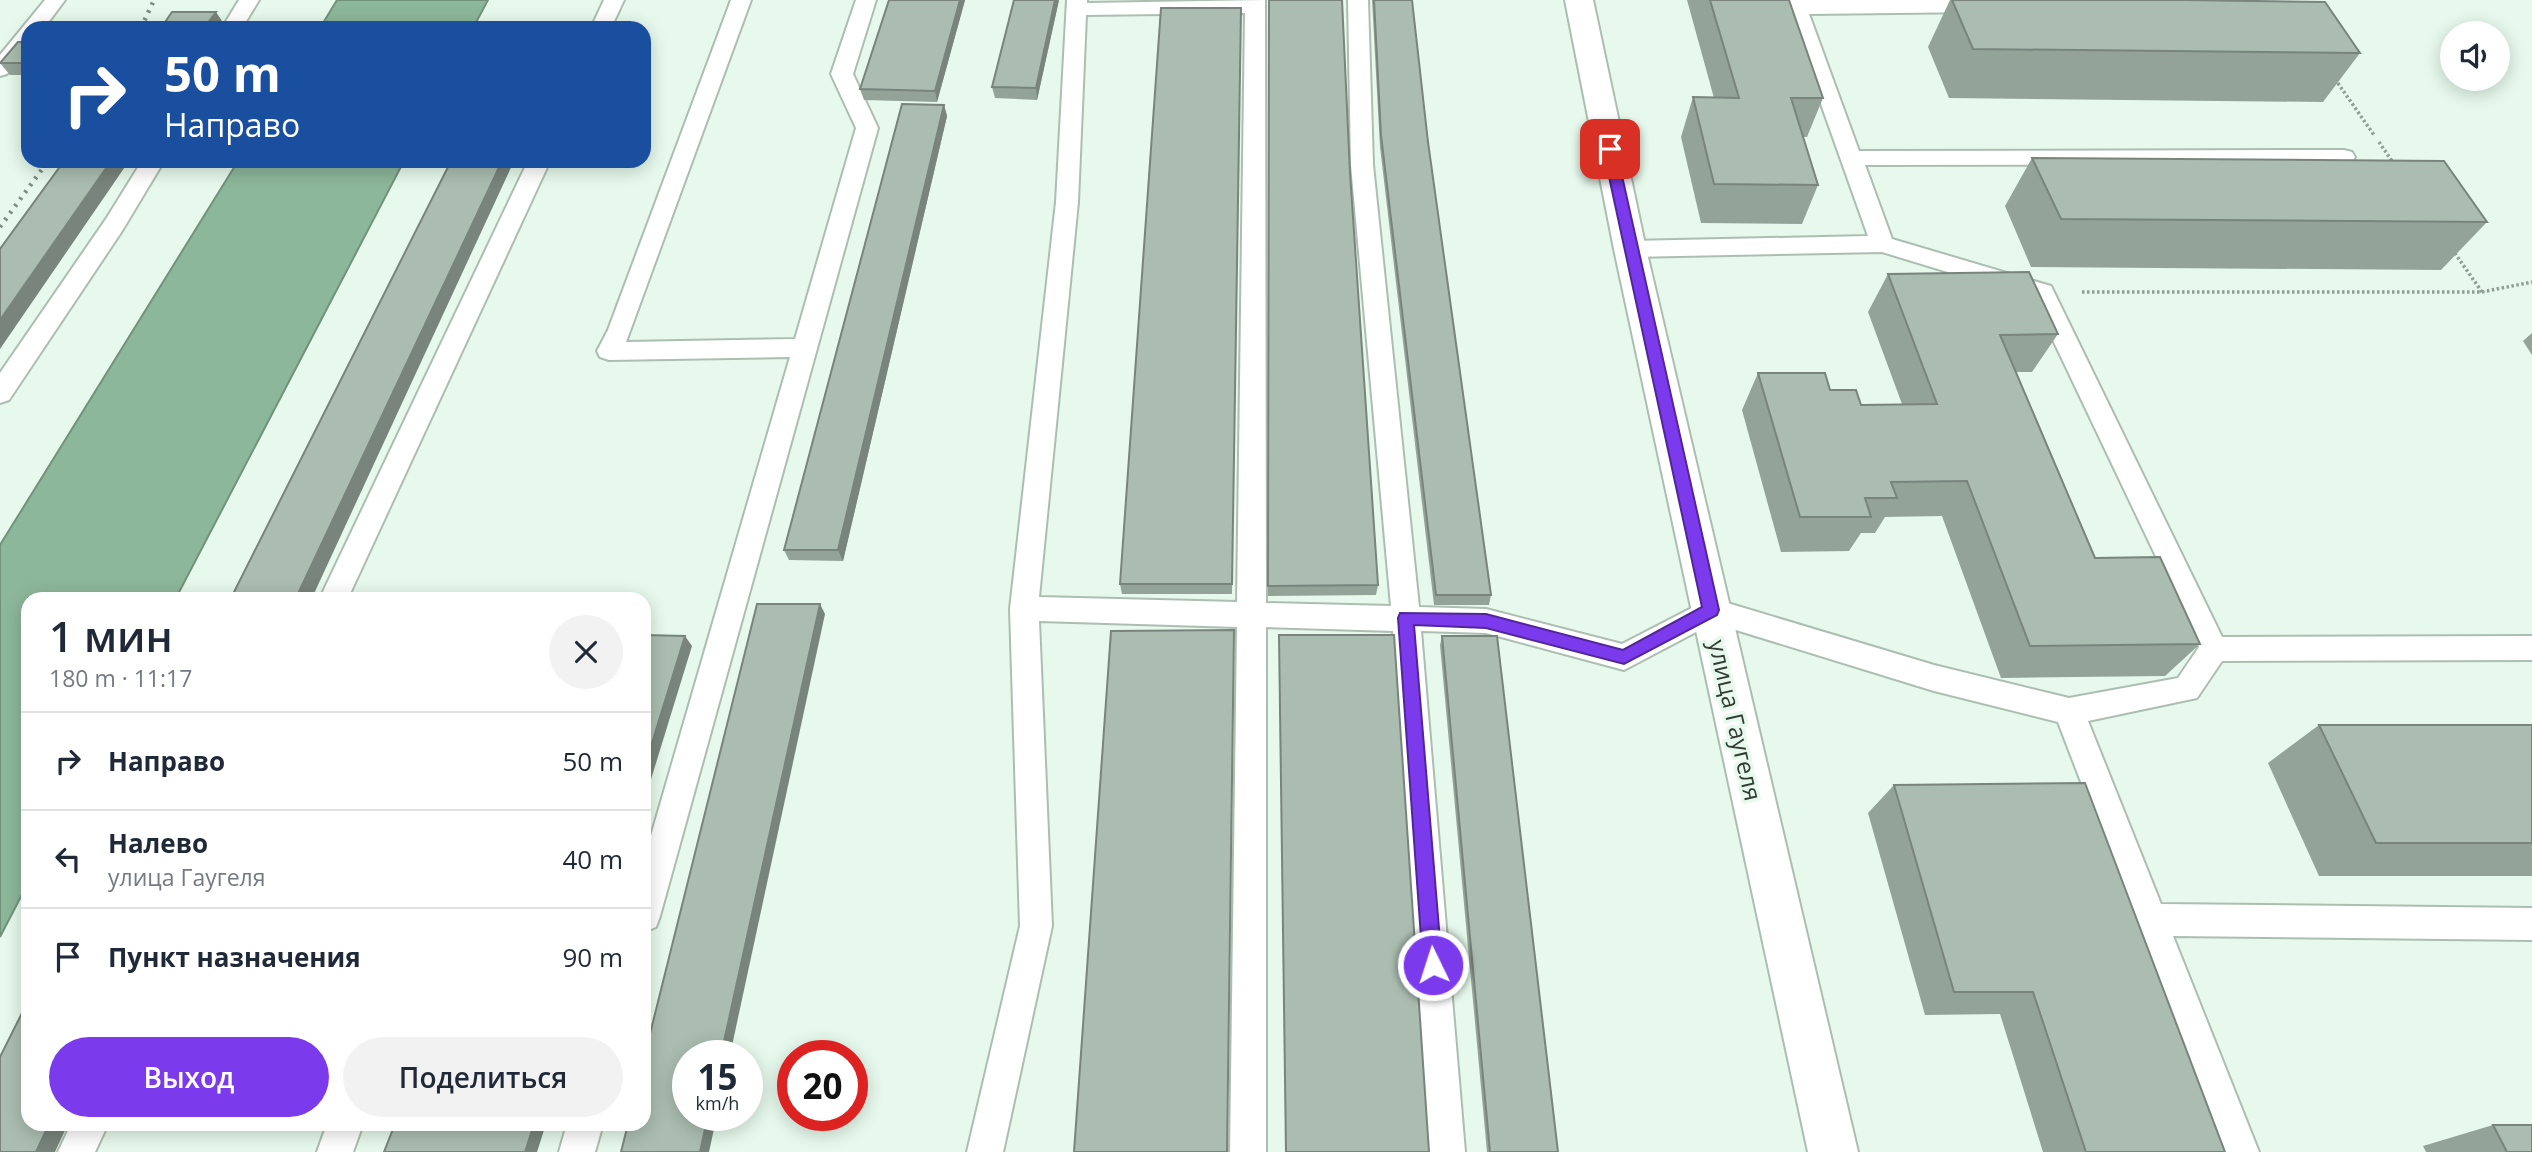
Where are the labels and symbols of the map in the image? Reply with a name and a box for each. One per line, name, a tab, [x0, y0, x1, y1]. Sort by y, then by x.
pin	[1580, 119, 1640, 179]
street label: улица Гаугеля	[1701, 636, 1771, 804]
position arrow	[1396, 928, 1470, 1002]
speed limit sign: 20	[777, 1040, 868, 1131]

